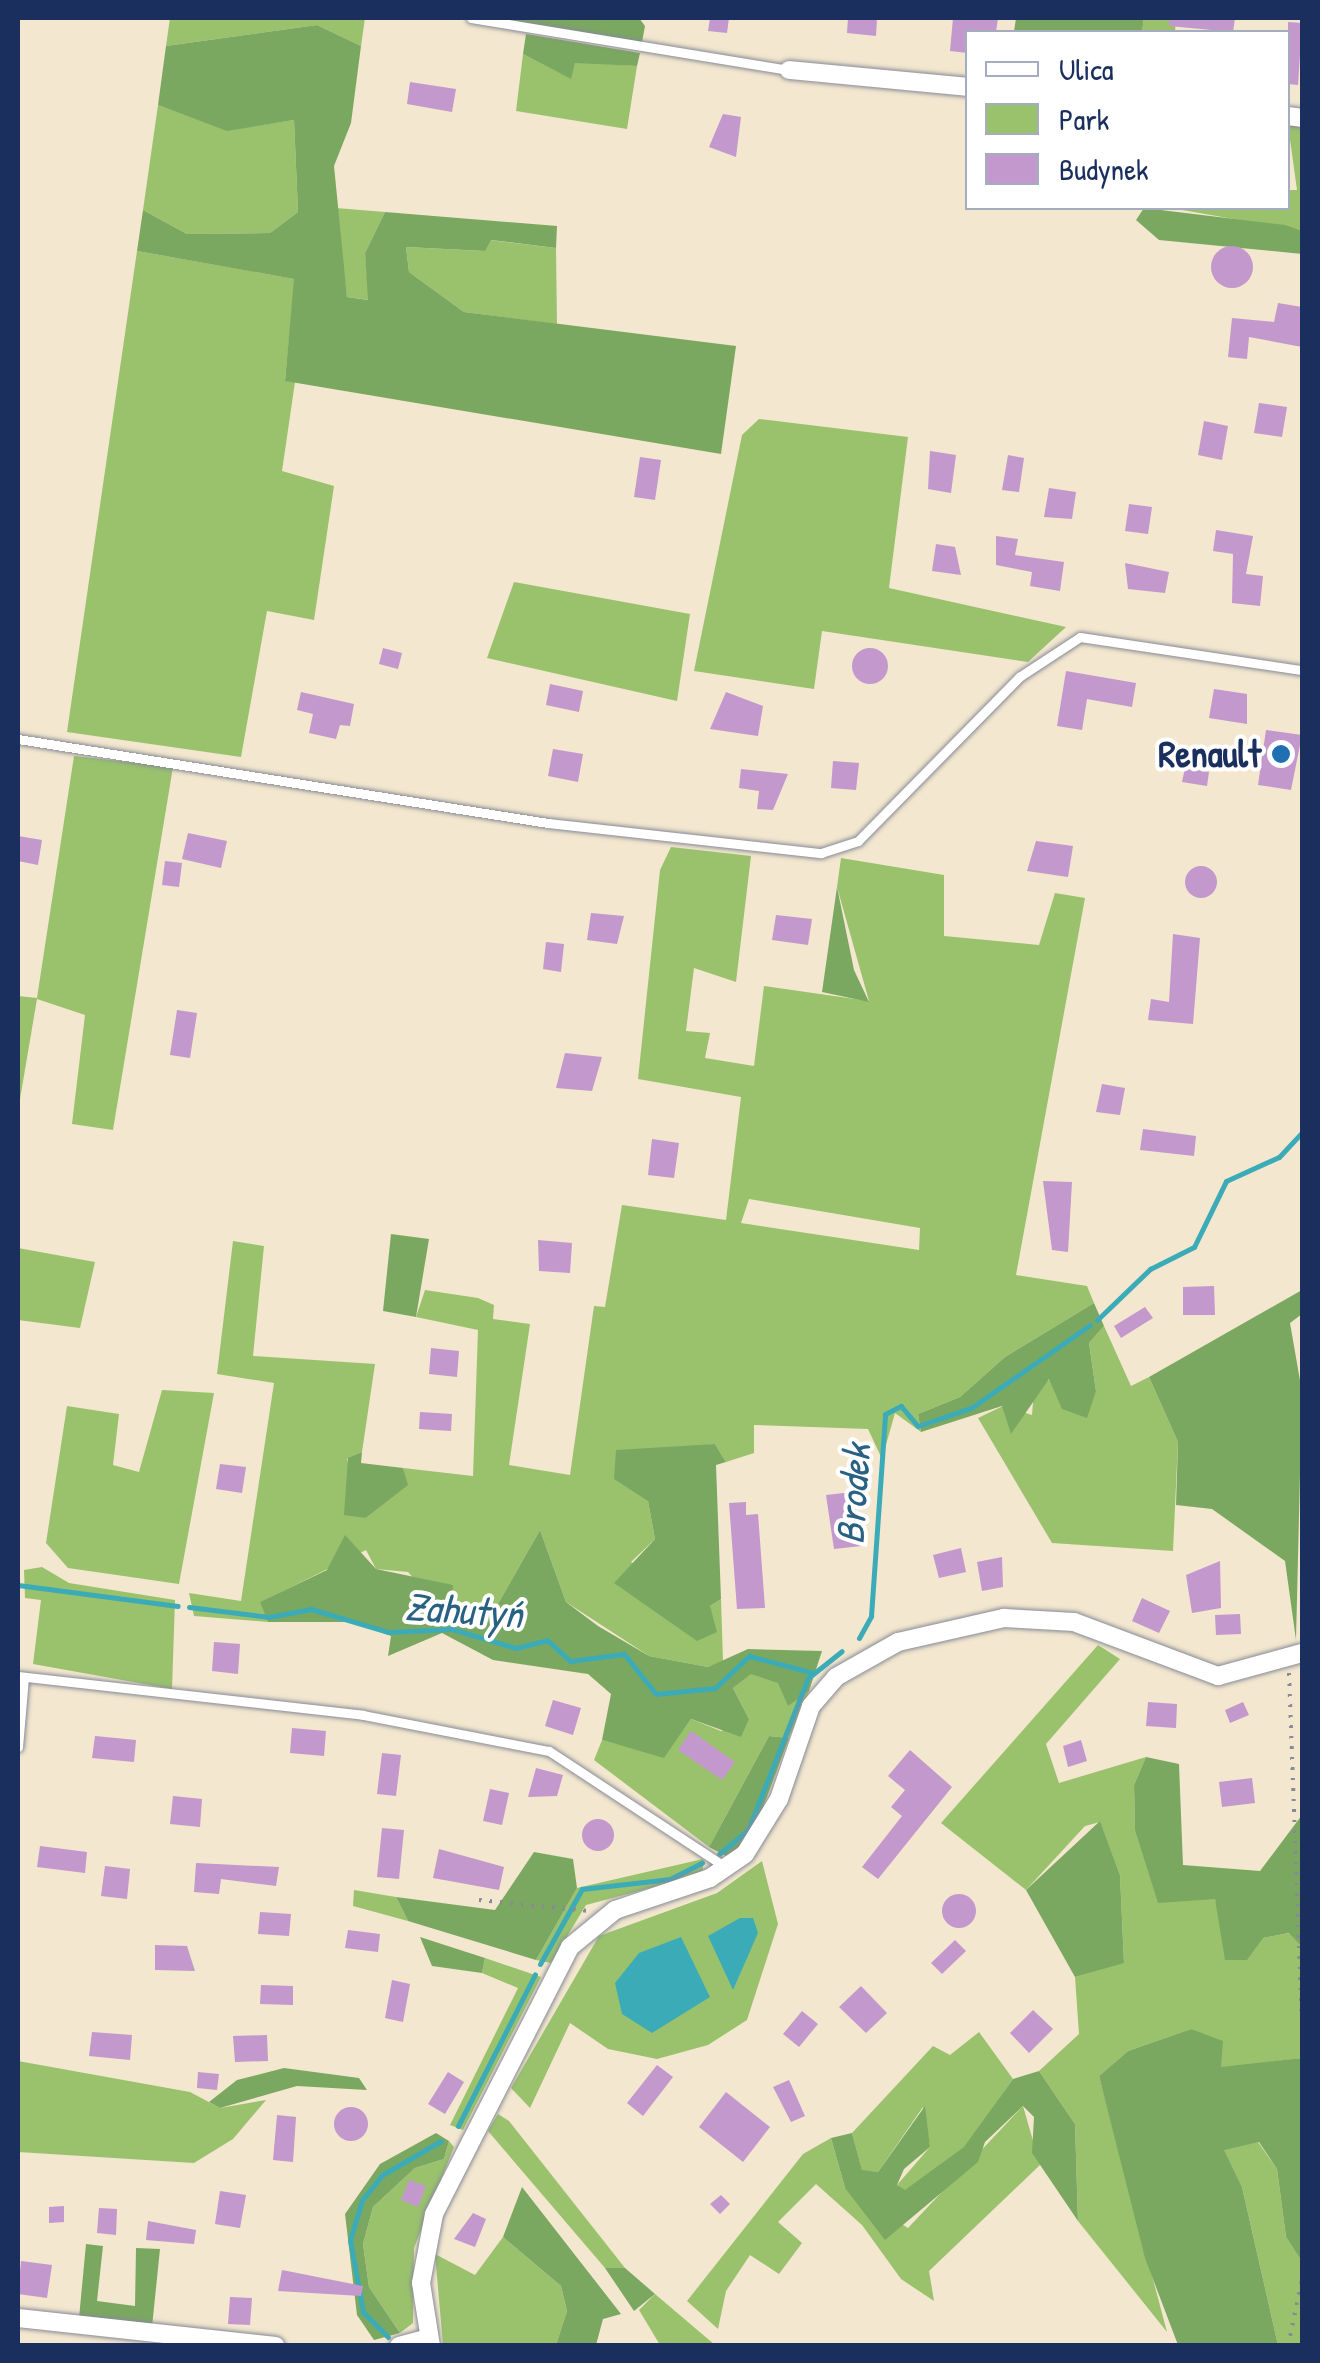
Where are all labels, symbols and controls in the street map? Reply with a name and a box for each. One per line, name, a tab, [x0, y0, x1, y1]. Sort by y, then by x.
legend	[965, 30, 1290, 210]
text: Ulica	[1059, 49, 1114, 89]
text: Park	[1059, 99, 1109, 139]
text: Budynek	[1059, 149, 1149, 189]
place label: Renault	[1158, 731, 1261, 777]
marker: Renault	[1270, 743, 1292, 765]
water label: Brodek	[825, 1442, 879, 1546]
water label: Zahutyń	[404, 1581, 524, 1637]

